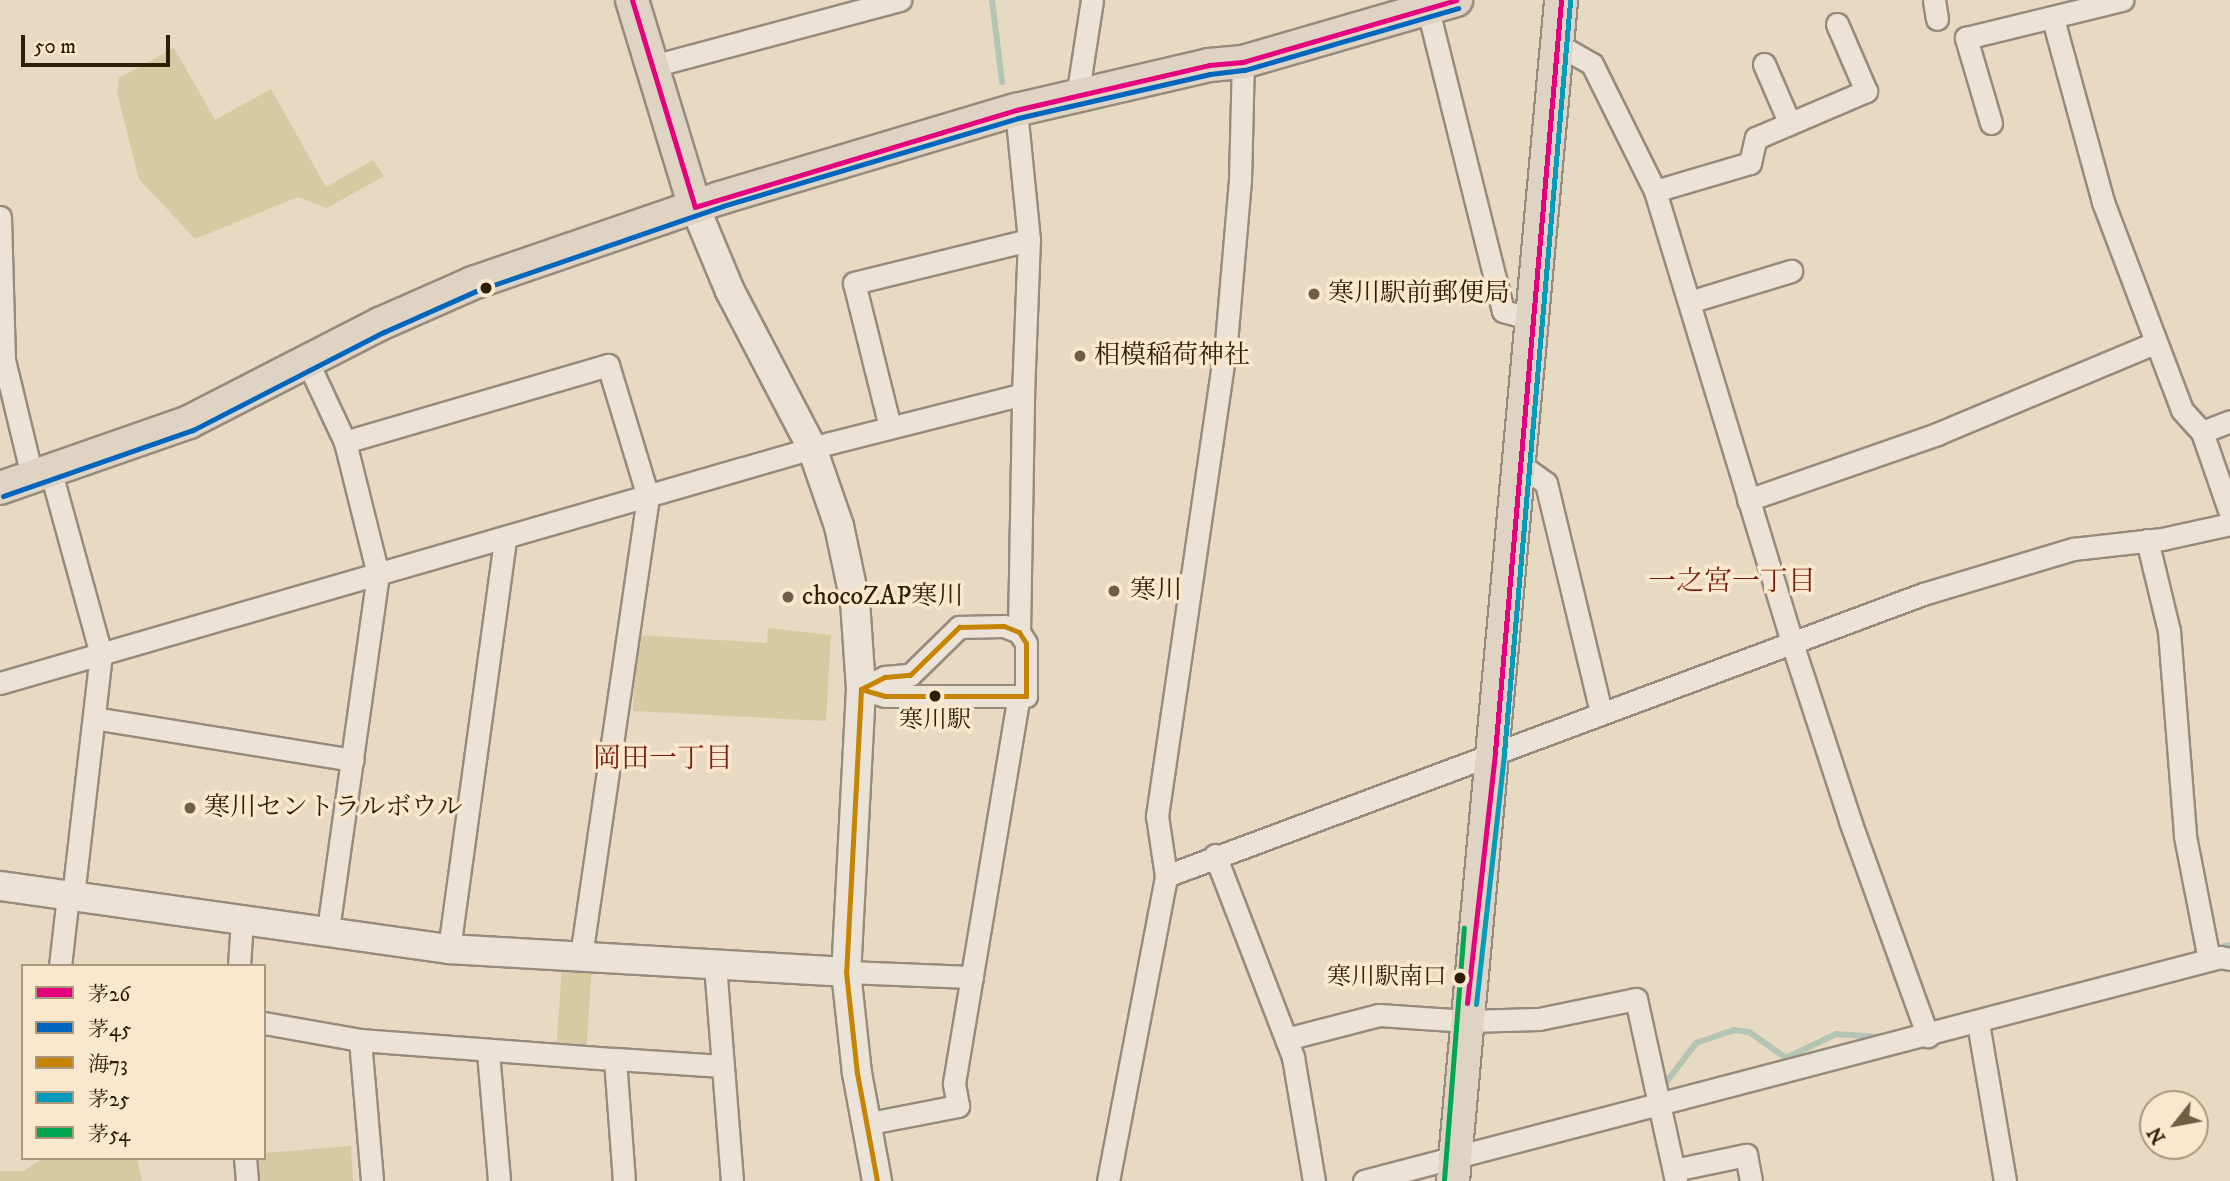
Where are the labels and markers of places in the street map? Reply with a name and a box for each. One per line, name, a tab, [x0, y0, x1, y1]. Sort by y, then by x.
place label: 寒川駅前郵便局	[1328, 278, 1510, 310]
unlabelled marker	[479, 281, 493, 295]
marker: 寒川駅前郵便局	[1306, 286, 1322, 302]
place label: 相模稲荷神社	[1094, 340, 1250, 372]
marker: 相模稲荷神社	[1072, 348, 1088, 364]
place label: 寒川	[1130, 575, 1182, 607]
place label: chocoZAP寒川	[802, 581, 963, 613]
marker: 寒川	[1104, 581, 1124, 601]
marker: chocoZAP寒川	[780, 589, 796, 605]
marker: 寒川駅	[928, 689, 942, 703]
place label: 寒川駅	[899, 707, 971, 735]
place label: 寒川セントラルボウル	[204, 792, 464, 824]
marker: 寒川セントラルボウル	[182, 800, 198, 816]
place label: 寒川駅南口	[1327, 964, 1447, 992]
marker: 寒川駅南口	[1453, 971, 1467, 985]

